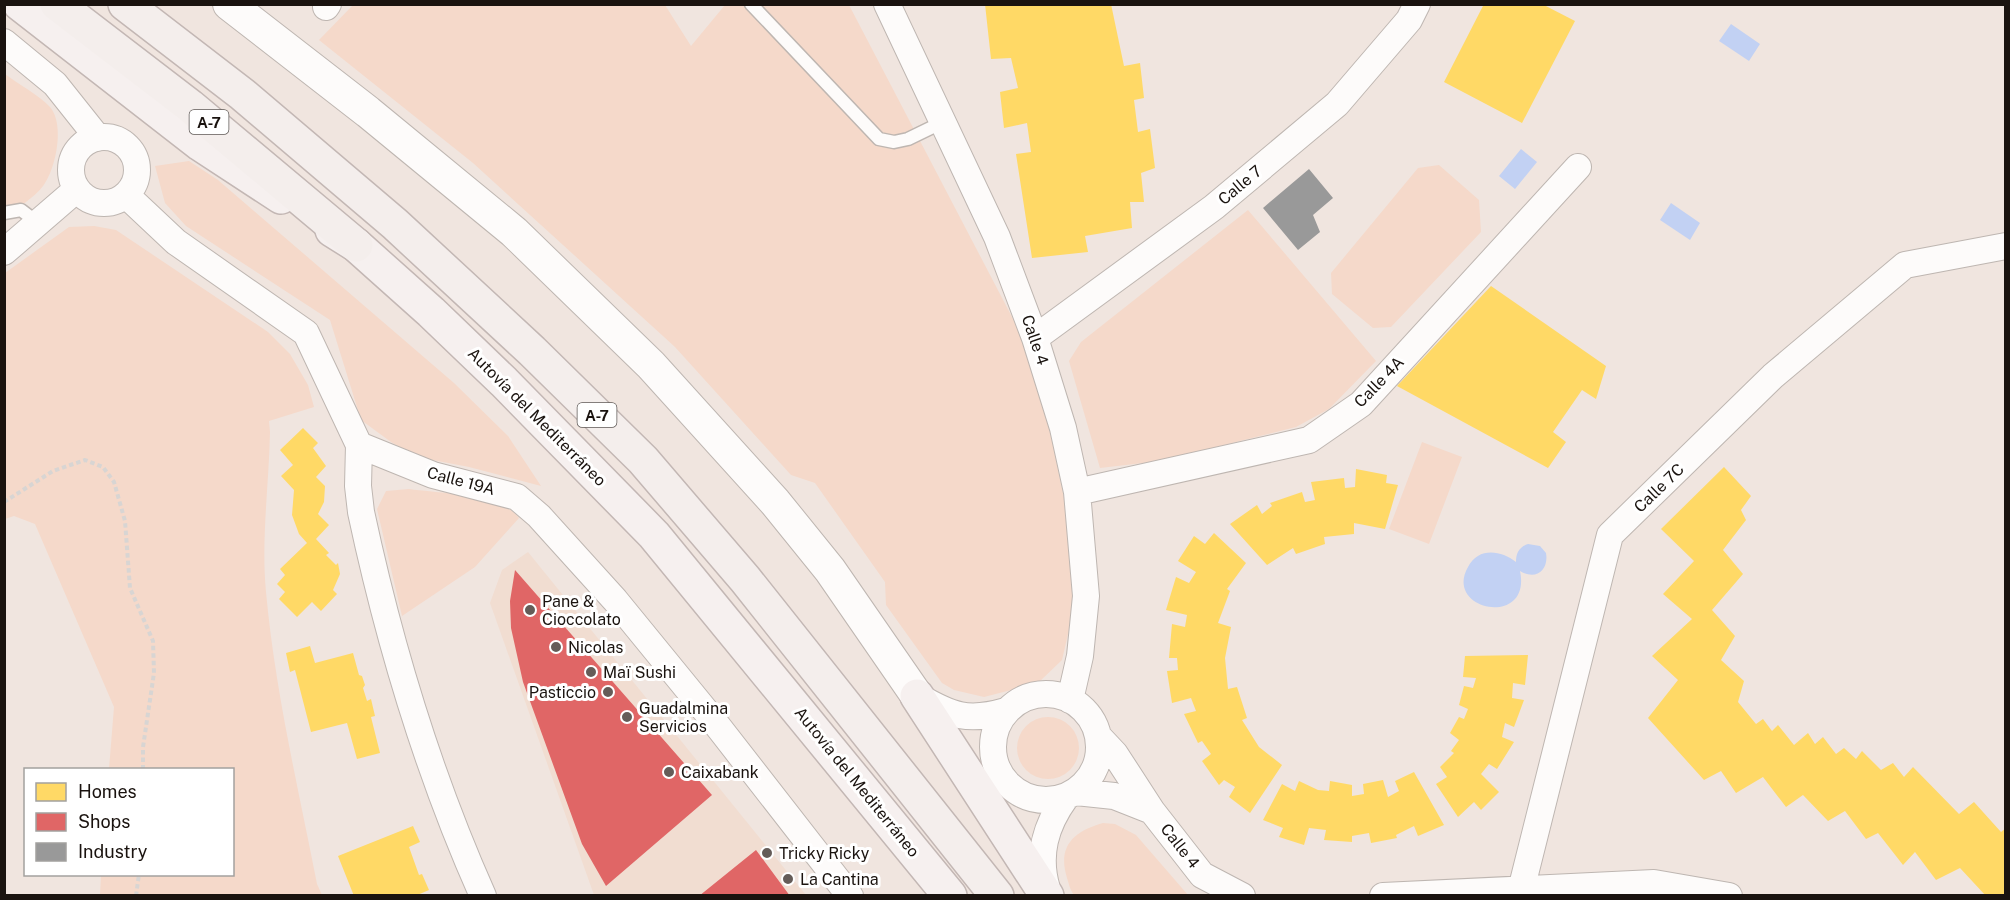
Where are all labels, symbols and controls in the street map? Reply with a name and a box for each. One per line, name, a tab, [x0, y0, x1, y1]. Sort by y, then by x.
road number: A-7	[190, 110, 228, 134]
street label: Calle 7	[1214, 161, 1266, 209]
street label: Calle 4	[1018, 312, 1052, 368]
street label: Autovía del Mediterráneo	[464, 344, 610, 490]
street label: Calle 4A	[1350, 353, 1408, 411]
road number: A-7	[578, 403, 616, 427]
street label: Calle 7C	[1630, 460, 1688, 516]
street label: Calle 19A	[425, 463, 497, 499]
place label: Pane & Cioccolato	[542, 592, 621, 629]
marker: Pane & Cioccolato	[523, 603, 537, 617]
place label: Nicolas	[568, 638, 623, 657]
marker: Nicolas	[549, 640, 563, 654]
place label: Maï Sushi	[603, 663, 676, 682]
marker: Maï Sushi	[584, 665, 598, 679]
place label: Pasticcio	[529, 683, 596, 702]
marker: Pasticcio	[601, 685, 615, 699]
place label: Guadalmina Servicios	[639, 699, 728, 736]
street label: Autovía del Mediterráneo	[791, 703, 923, 861]
marker: Guadalmina Servicios	[620, 710, 634, 724]
place label: Caixabank	[681, 763, 759, 782]
marker: Caixabank	[662, 765, 676, 779]
legend	[24, 768, 234, 876]
text: Homes	[78, 781, 137, 802]
text: Shops	[78, 811, 130, 832]
street label: Calle 4	[1157, 820, 1203, 872]
text: Industry	[78, 841, 148, 862]
place label: Tricky Ricky	[779, 844, 870, 863]
marker: Tricky Ricky	[760, 846, 774, 860]
place label: La Cantina	[800, 870, 879, 889]
marker: La Cantina	[781, 872, 795, 886]

